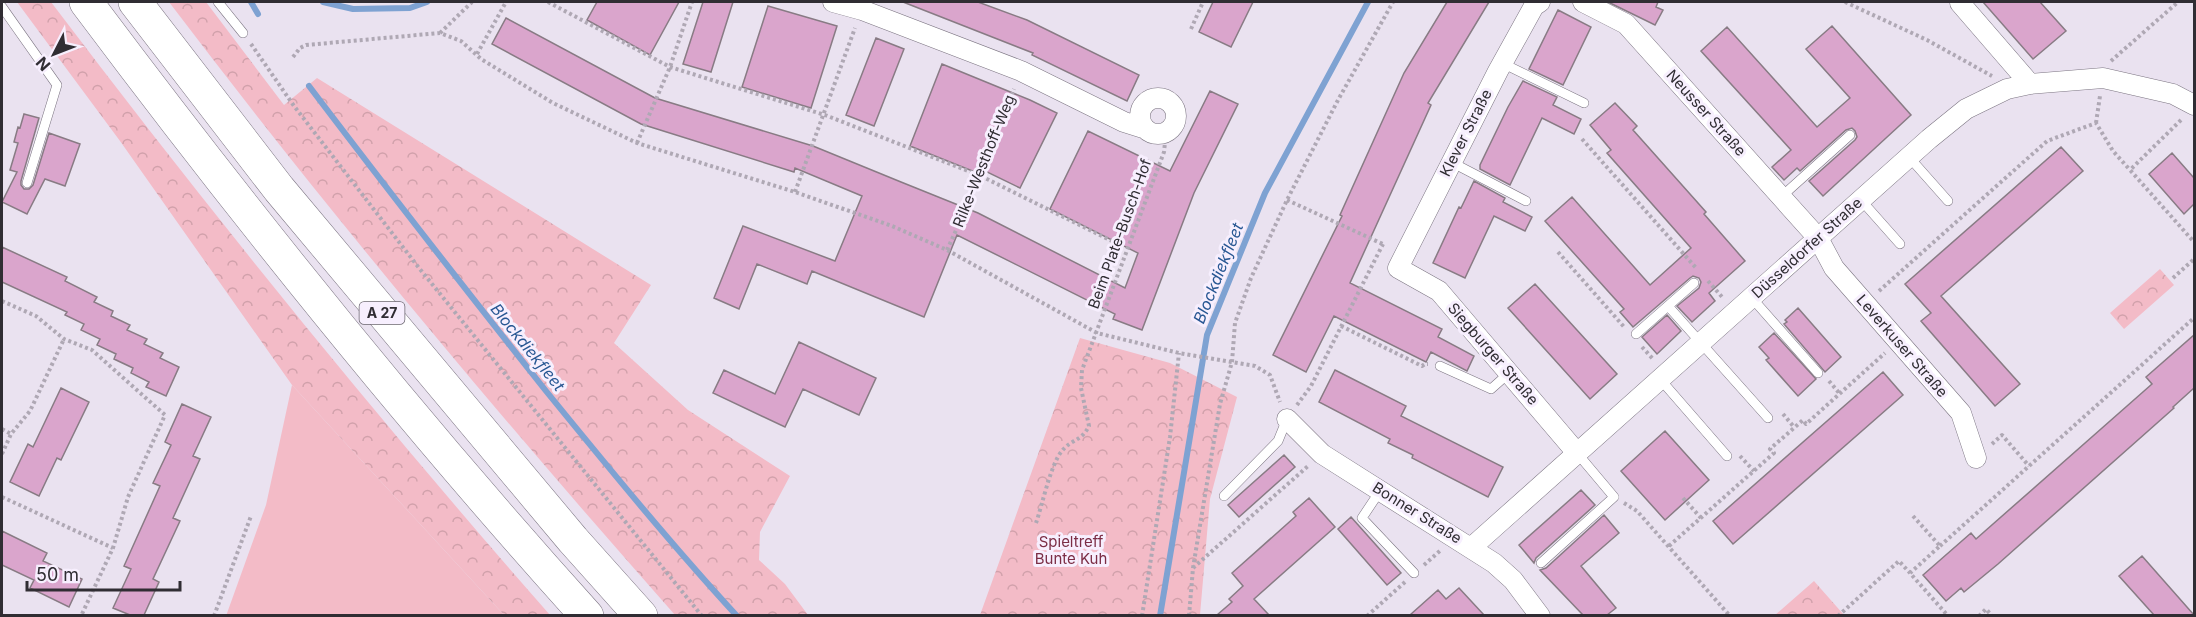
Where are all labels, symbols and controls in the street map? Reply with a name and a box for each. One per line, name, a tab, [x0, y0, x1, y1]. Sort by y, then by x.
north arrow	[24, 24, 84, 84]
text: N	[31, 53, 54, 75]
street label: Neusser Straße	[1663, 65, 1750, 160]
street label: Klever Straße	[1435, 86, 1496, 180]
street label: Rilke-Westhoff-Weg	[948, 92, 1019, 230]
street label: Beim Plate-Busch-Hof	[1084, 156, 1156, 311]
street label: Düsseldorfer Straße	[1747, 193, 1866, 302]
water label: Blockdiekfleet	[1189, 219, 1248, 326]
street label: Leverkuser Straße	[1853, 290, 1952, 401]
water label: Blockdiekfleet	[487, 299, 570, 395]
street label: Siegburger Straße	[1444, 299, 1543, 409]
road number: A 27	[360, 302, 404, 324]
street label: Bonner Straße	[1369, 478, 1465, 548]
park label: Spieltreff Bunte Kuh	[1035, 532, 1107, 568]
scale bar	[27, 554, 180, 592]
text: 50 m	[36, 564, 79, 585]

